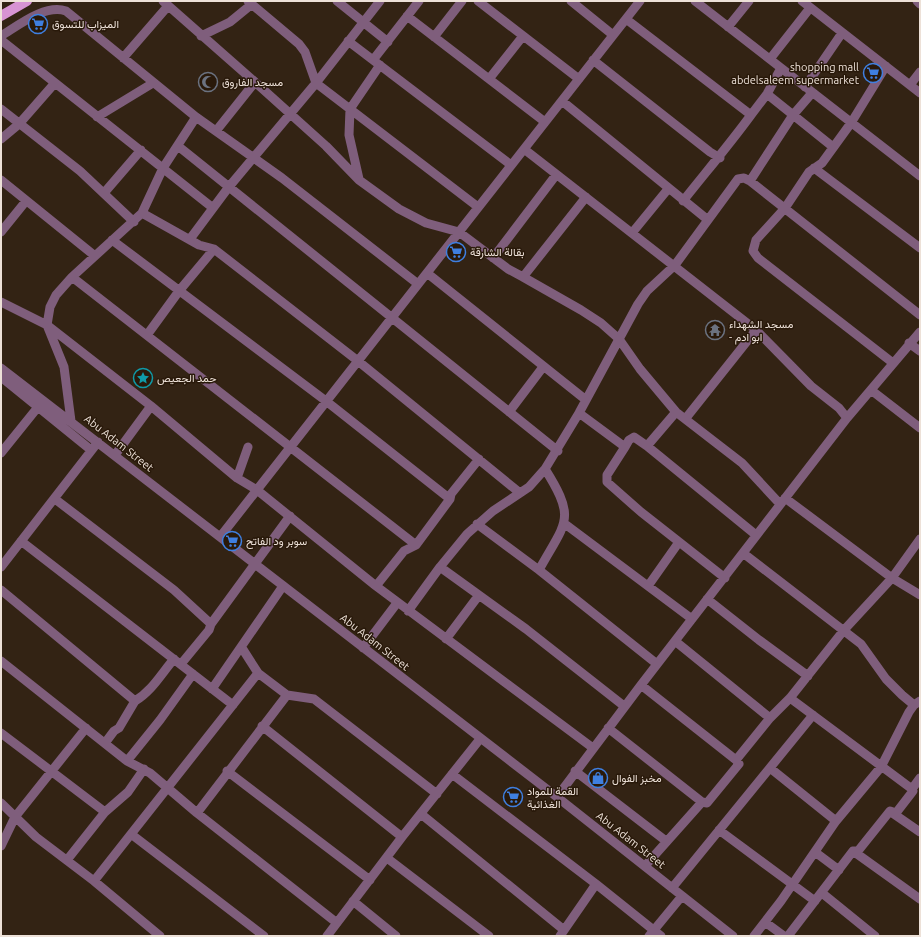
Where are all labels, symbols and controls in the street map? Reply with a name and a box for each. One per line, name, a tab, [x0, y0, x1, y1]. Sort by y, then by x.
supermarket icon: الميزاب للتسوق	[27, 13, 49, 35]
place label: الميزاب للتسوق	[52, 18, 119, 31]
place label: shopping mall abdelsaleem supermarket	[731, 61, 860, 86]
supermarket icon: shopping mall abdelsaleem supermarket	[862, 62, 884, 84]
mosque icon: مسجد الفاروق	[197, 71, 219, 93]
place label: مسجد الفاروق	[222, 76, 283, 89]
supermarket icon: بقالة الشارقة	[445, 241, 467, 263]
place label: بقالة الشارقة	[470, 246, 525, 259]
place label: مسجد الشهداء - ابو ادم	[729, 318, 793, 345]
temple icon: مسجد الشهداء - ابو ادم	[704, 319, 726, 341]
place icon: حمد الجعيص	[132, 367, 154, 389]
place label: حمد الجعيص	[157, 372, 217, 385]
street label: Abu Adam Street	[82, 412, 156, 474]
supermarket icon: سوبر ود الفاتح	[221, 530, 243, 552]
place label: سوبر ود الفاتح	[246, 535, 308, 549]
street label: Abu Adam Street	[338, 611, 412, 673]
shop icon: مخبز الفوال	[587, 767, 609, 789]
place label: مخبز الفوال	[612, 772, 662, 785]
place label: القمة للمواد الغذائية	[527, 785, 578, 811]
supermarket icon: القمة للمواد الغذائية	[502, 786, 524, 808]
street label: Abu Adam Street	[594, 809, 668, 871]

